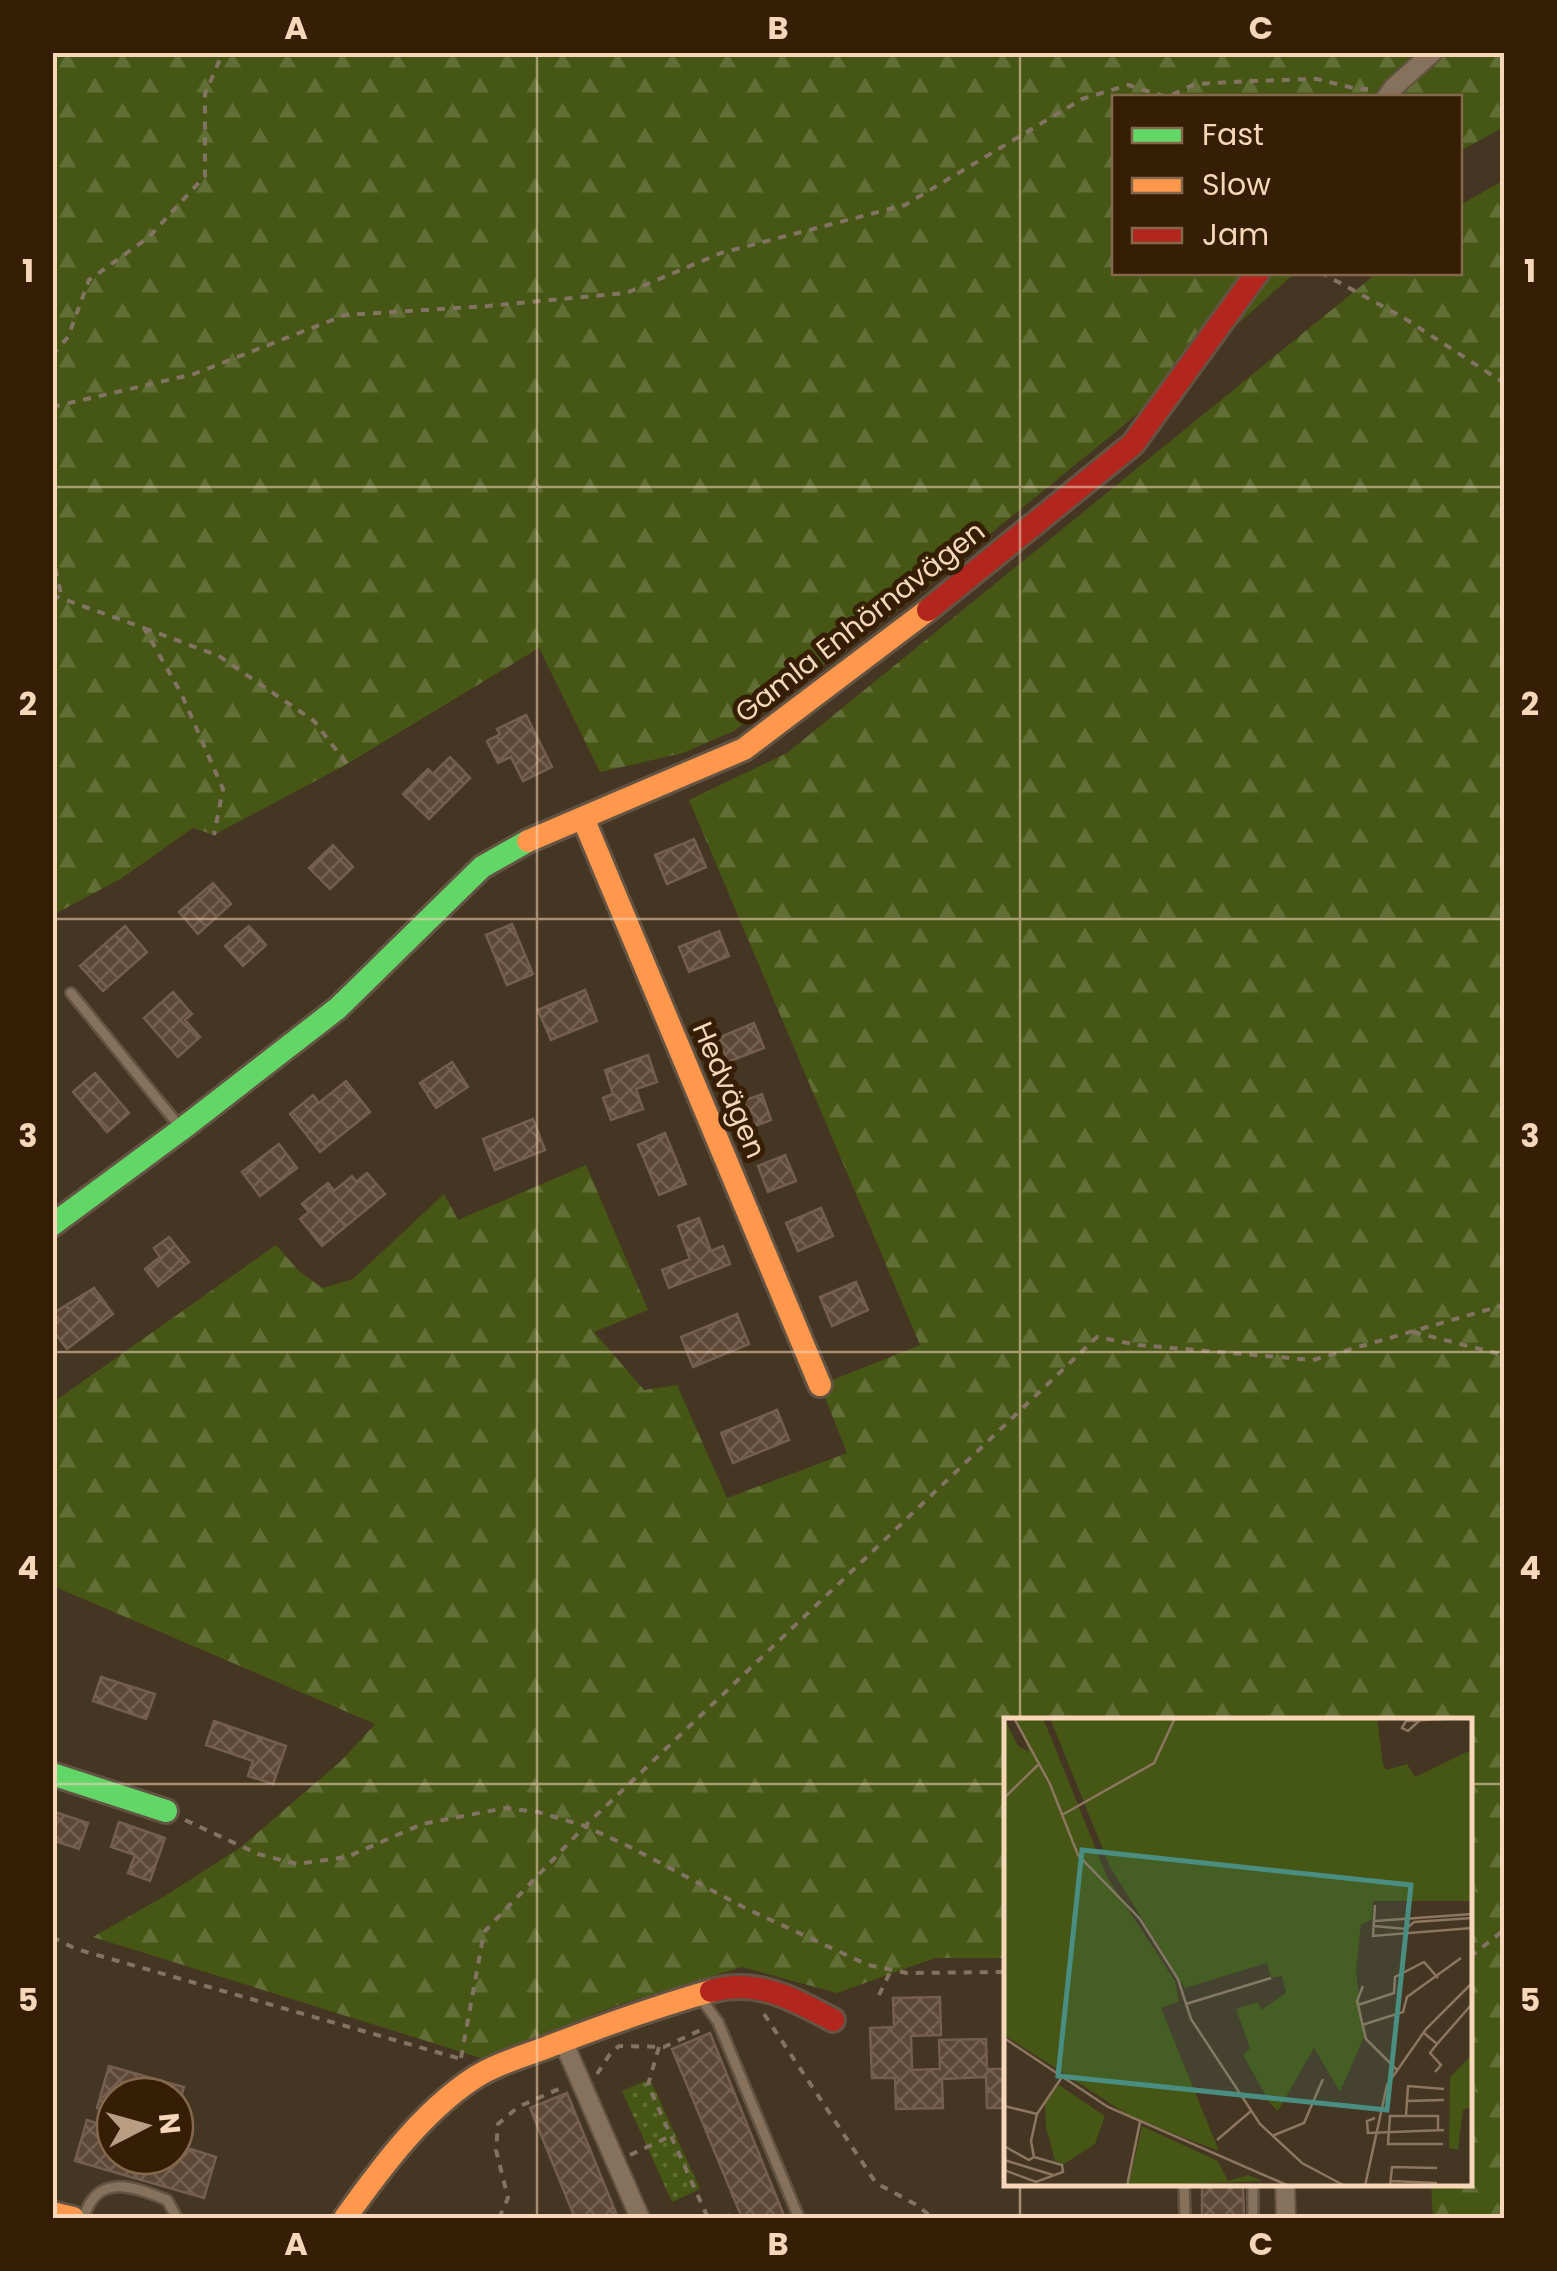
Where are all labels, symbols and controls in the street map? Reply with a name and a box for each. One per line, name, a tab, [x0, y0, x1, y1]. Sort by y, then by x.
text: A	[284, 5, 308, 50]
text: B	[767, 5, 789, 50]
text: C	[1249, 5, 1273, 50]
legend	[1112, 95, 1462, 275]
text: Fast	[1202, 113, 1264, 156]
text: Slow	[1202, 163, 1271, 206]
text: Jam	[1202, 213, 1269, 256]
text: 1	[22, 248, 34, 293]
text: 1	[1524, 248, 1536, 293]
street label: Gamla Enhörnavägen	[727, 512, 993, 732]
text: 2	[19, 681, 37, 726]
text: 2	[1521, 681, 1539, 726]
street label: Hedvägen	[683, 1016, 775, 1164]
text: 3	[18, 1113, 38, 1158]
text: 3	[1520, 1113, 1540, 1158]
text: 4	[17, 1545, 39, 1590]
text: 4	[1519, 1545, 1541, 1590]
inset map	[1004, 1718, 1472, 2186]
text: 5	[18, 1977, 38, 2022]
text: 5	[1520, 1977, 1540, 2022]
north arrow	[95, 2076, 195, 2176]
text: N	[149, 2111, 190, 2136]
text: A	[284, 2221, 308, 2266]
text: B	[767, 2221, 789, 2266]
text: C	[1249, 2221, 1273, 2266]

